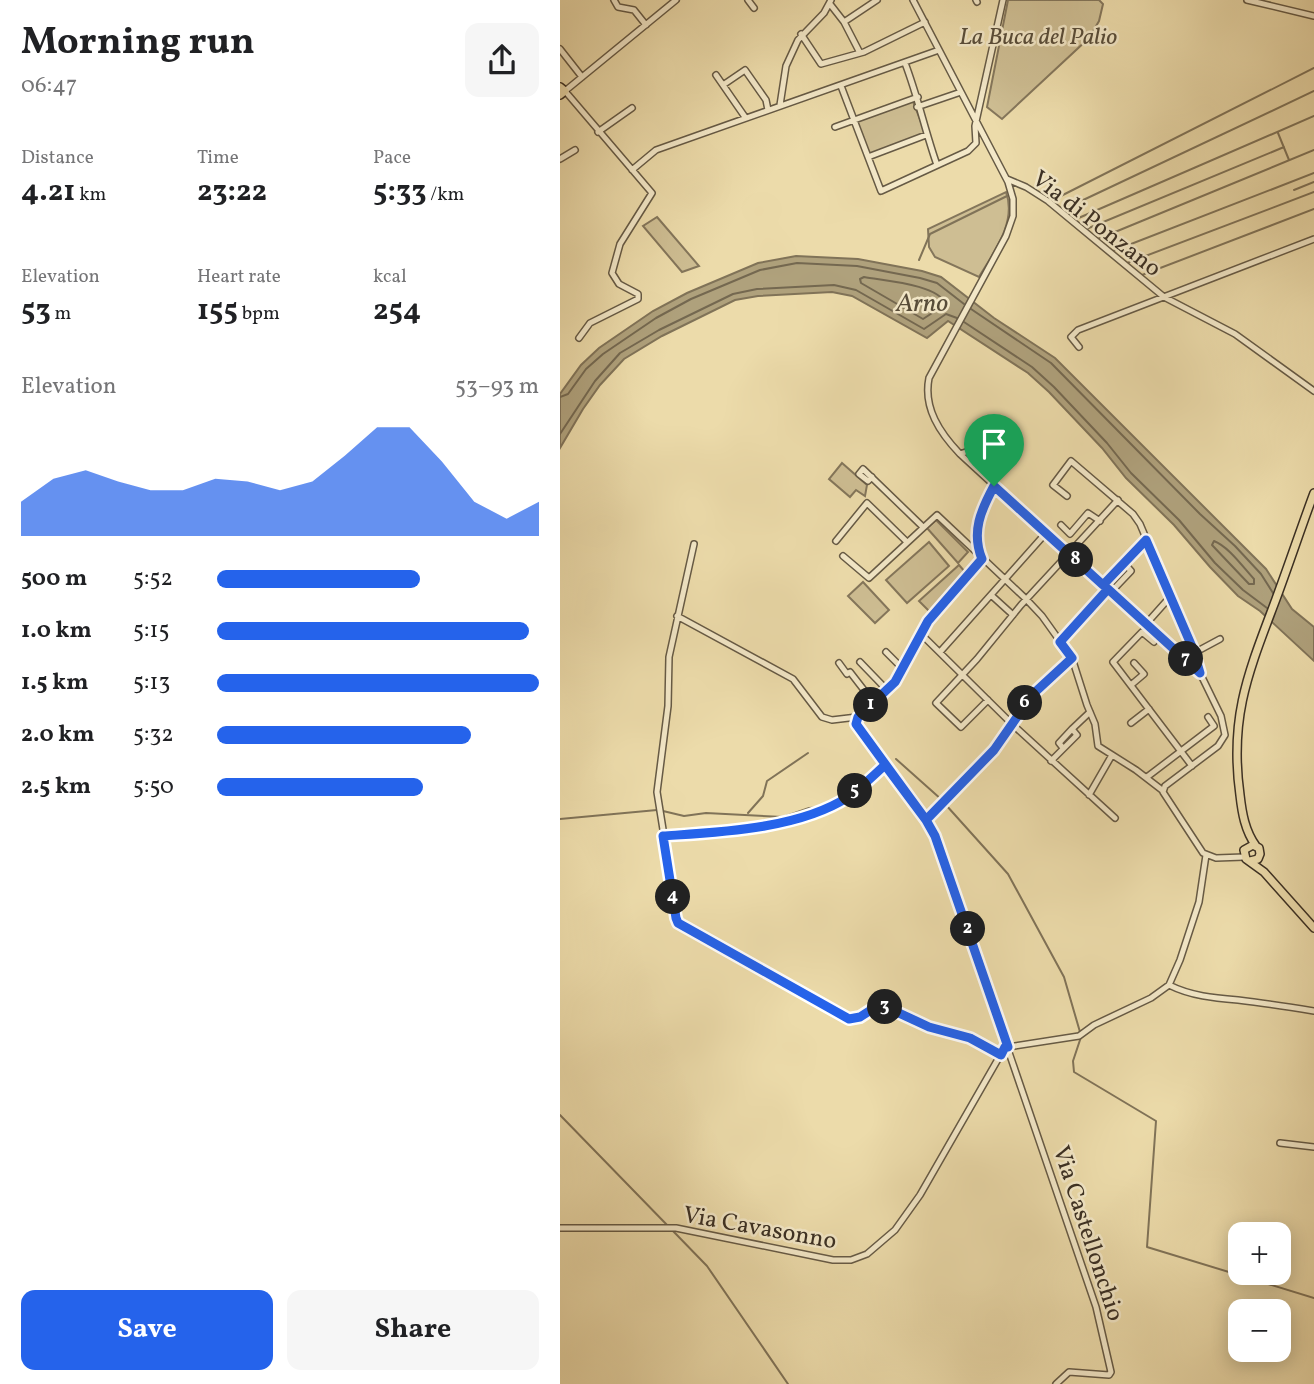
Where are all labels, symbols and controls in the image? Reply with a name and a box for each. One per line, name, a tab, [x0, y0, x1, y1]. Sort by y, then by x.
text: Morning run	[21, 17, 255, 70]
park label: La Buca del Palio	[959, 21, 1117, 55]
button: share	[465, 23, 539, 97]
text: 06:47	[21, 70, 77, 102]
text: Distance	[21, 145, 94, 171]
text: Time	[197, 145, 239, 171]
text: Pace	[373, 145, 411, 171]
street label: Via di Ponzano	[1024, 163, 1168, 286]
text: 4.21	[21, 171, 75, 213]
text: 23:22	[197, 171, 267, 213]
text: 5:33	[373, 171, 426, 213]
text: km	[75, 182, 106, 208]
text: /km	[426, 182, 464, 208]
text: Elevation	[21, 264, 100, 290]
text: Heart rate	[197, 264, 281, 290]
text: kcal	[373, 264, 407, 290]
water label: Arno	[895, 286, 948, 322]
text: 53	[21, 290, 51, 332]
text: 155	[197, 290, 238, 332]
text: 254	[373, 290, 421, 332]
text: m	[51, 301, 71, 327]
text: bpm	[238, 301, 280, 327]
text: Elevation	[21, 371, 117, 403]
text: 53–93 m	[455, 371, 539, 403]
pin	[964, 414, 1024, 486]
icon: arrive	[975, 425, 1013, 463]
pin: 8	[1058, 542, 1094, 578]
text: 8	[1070, 546, 1081, 572]
text: 500 m	[21, 563, 87, 595]
text: 5:52	[133, 563, 173, 595]
text: 1.0 km	[21, 615, 92, 647]
text: 5:15	[133, 615, 169, 647]
pin: 7	[1168, 642, 1204, 676]
text: 7	[1181, 645, 1190, 671]
text: 1.5 km	[21, 667, 88, 699]
text: 5:13	[133, 667, 170, 699]
pin: 6	[1008, 686, 1042, 720]
pin: 1	[854, 688, 888, 722]
text: 6	[1019, 689, 1030, 715]
text: 1	[867, 691, 874, 717]
text: 2.0 km	[21, 719, 94, 751]
text: 5:32	[133, 719, 174, 751]
text: 2.5 km	[21, 771, 91, 803]
text: 5:50	[133, 771, 174, 803]
pin: 5	[838, 774, 872, 808]
text: 5	[850, 777, 859, 803]
pin: 4	[656, 880, 690, 914]
text: 4	[667, 883, 678, 909]
pin: 2	[950, 912, 986, 946]
text: 2	[963, 915, 972, 941]
pin: 3	[868, 990, 902, 1024]
text: 3	[880, 993, 889, 1019]
street label: Via Castellonchio	[1043, 1142, 1131, 1326]
street label: Via Cavasonno	[680, 1199, 839, 1259]
map controls	[1228, 1222, 1291, 1362]
button: +	[1228, 1222, 1291, 1285]
button: Save	[21, 1290, 273, 1370]
button: Share	[287, 1290, 539, 1370]
button: −	[1228, 1299, 1291, 1362]

